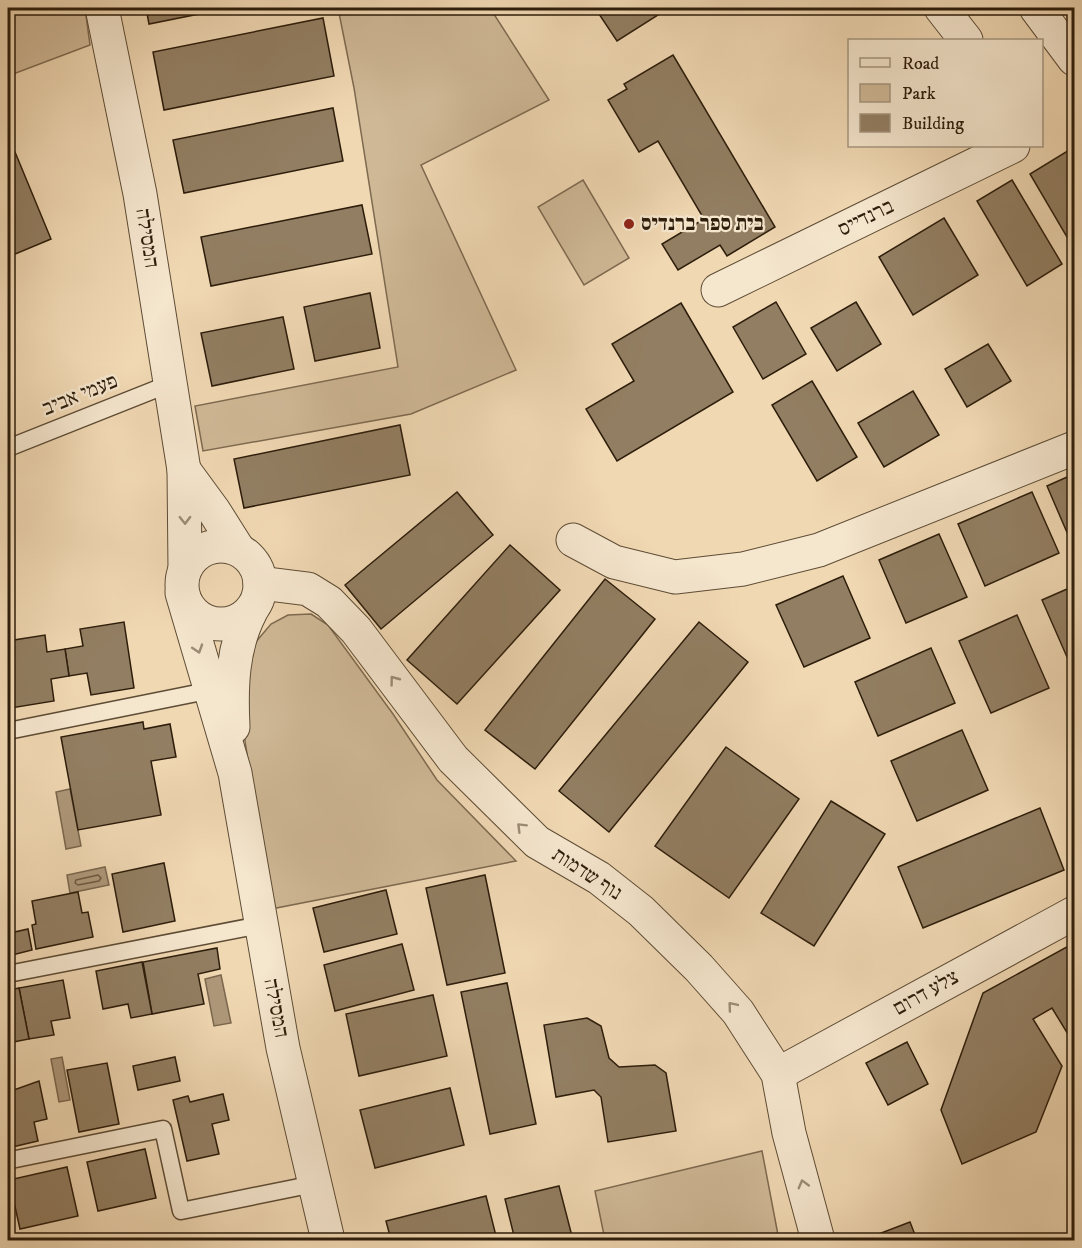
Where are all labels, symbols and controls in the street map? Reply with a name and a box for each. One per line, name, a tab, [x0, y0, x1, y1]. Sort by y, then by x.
legend	[848, 39, 1043, 147]
text: Road	[902, 53, 939, 75]
text: Park	[902, 83, 936, 105]
text: Building	[902, 113, 964, 135]
street label: ברנדייס	[834, 193, 898, 243]
street label: המסילה	[129, 206, 165, 270]
place label: בית ספר ברנדיס	[641, 211, 764, 237]
marker: בית ספר ברנדיס	[622, 217, 636, 231]
street label: פעמי אביב	[38, 368, 122, 422]
one-way arrow	[179, 515, 191, 524]
one-way arrow	[191, 643, 204, 654]
one-way arrow	[390, 675, 401, 686]
one-way arrow	[518, 823, 529, 834]
street label: נוף שדמות	[547, 842, 627, 906]
street label: צלע דרום	[889, 964, 963, 1022]
street label: המסילה	[258, 976, 294, 1040]
one-way arrow	[728, 1002, 739, 1013]
one-way arrow	[798, 1179, 810, 1190]

